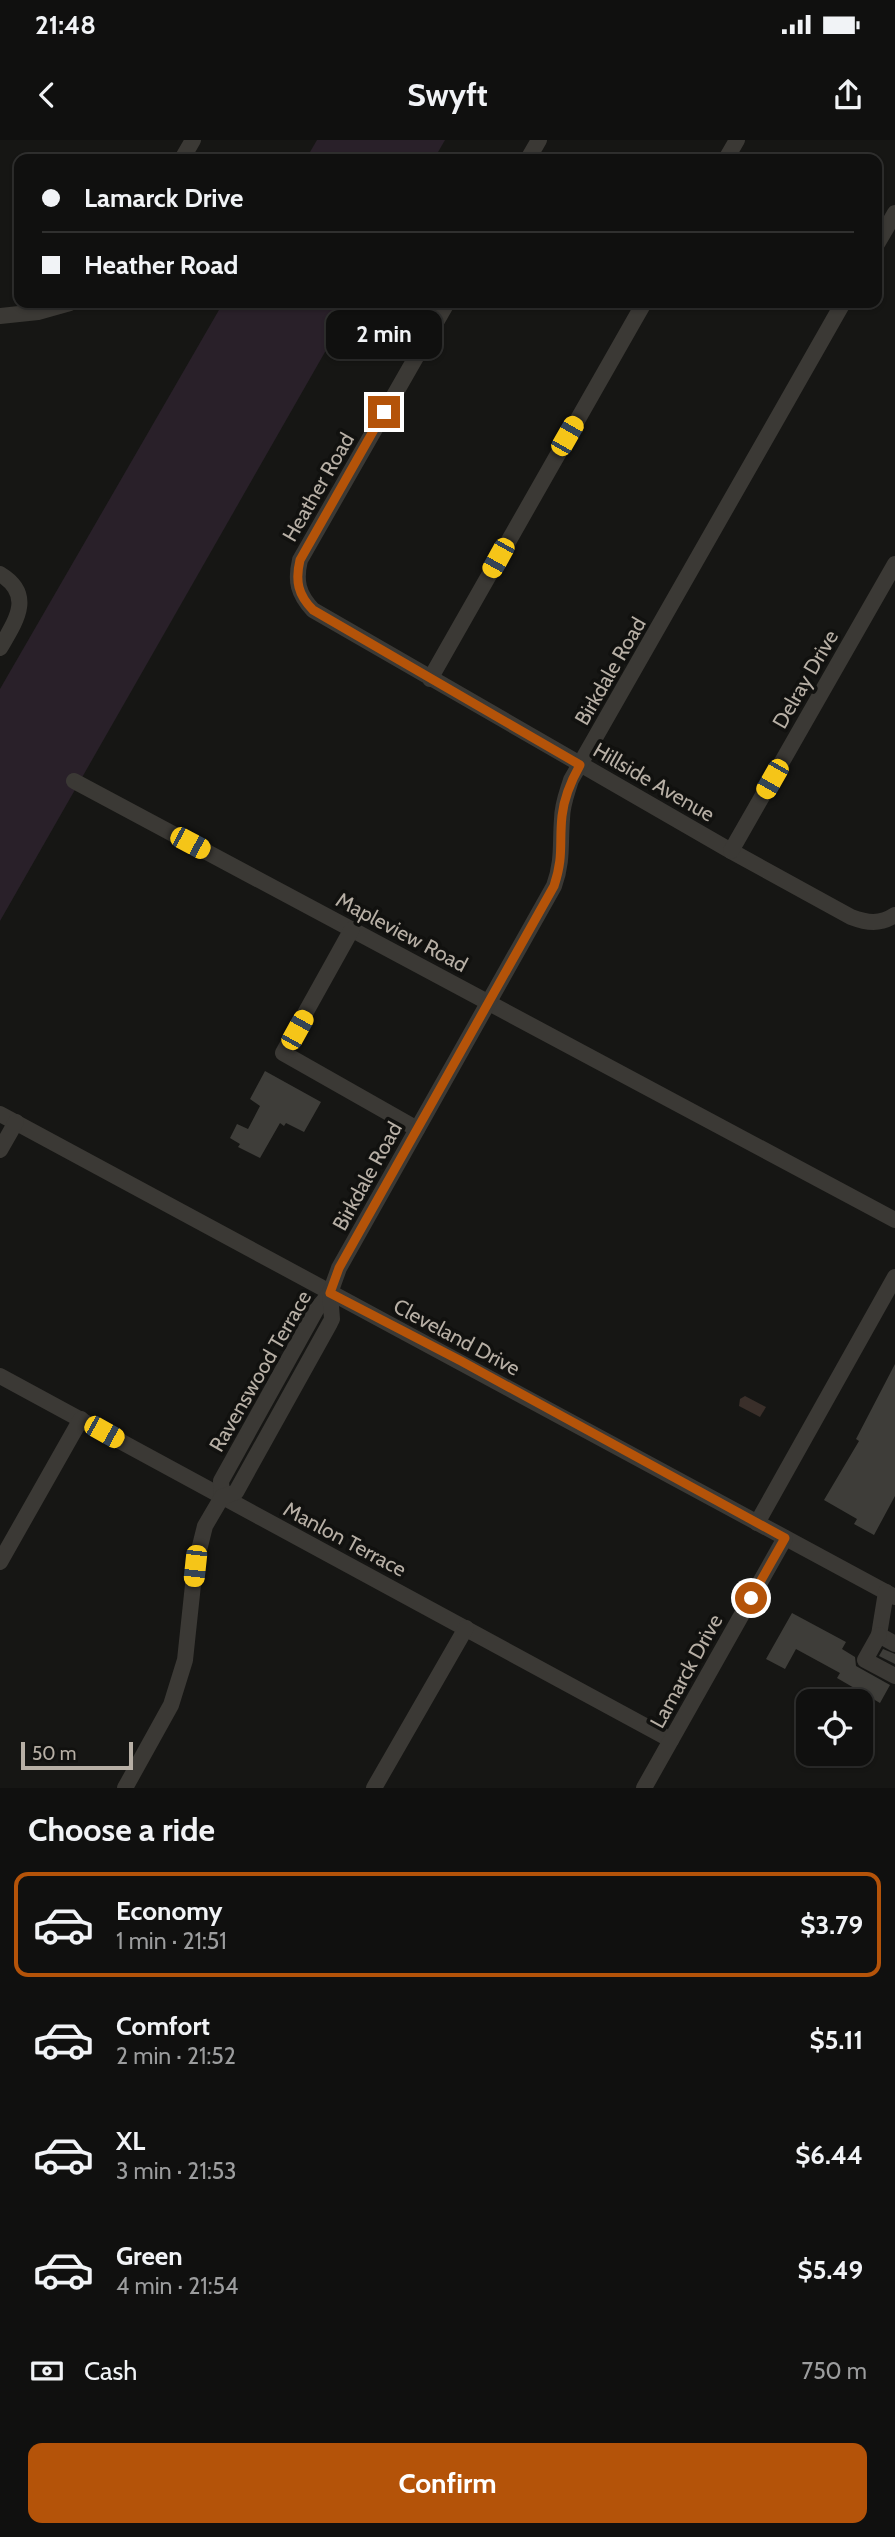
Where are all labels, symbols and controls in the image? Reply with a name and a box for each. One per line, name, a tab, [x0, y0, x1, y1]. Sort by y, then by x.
text: 21:48	[35, 9, 96, 41]
text: Swyft	[407, 75, 488, 114]
icon: back	[28, 76, 66, 114]
icon: share	[829, 76, 867, 114]
text: Lamarck Drive	[84, 182, 244, 214]
text: Heather Road	[84, 249, 238, 281]
callout: 2 min	[326, 310, 442, 359]
text: 2 min	[356, 320, 412, 348]
route end	[368, 396, 400, 428]
car	[548, 413, 587, 459]
street label: Heather Road	[277, 428, 359, 546]
car	[479, 535, 518, 581]
street label: Birkdale Road	[569, 613, 651, 729]
street label: Delray Drive	[767, 625, 843, 733]
street label: Hillside Avenue	[589, 737, 719, 827]
car	[753, 756, 792, 802]
car	[167, 824, 214, 862]
street label: Mapleview Road	[332, 887, 472, 977]
car	[278, 1007, 317, 1053]
street label: Birkdale Road	[327, 1117, 407, 1235]
street label: Ravenswood Terrace	[204, 1286, 316, 1456]
street label: Cleveland Drive	[389, 1293, 525, 1381]
car	[81, 1413, 128, 1451]
street label: Manlon Terrace	[279, 1496, 411, 1582]
car	[183, 1544, 208, 1588]
route start	[735, 1582, 767, 1614]
street label: Lamarck Drive	[644, 1610, 728, 1732]
map controls	[796, 1689, 873, 1766]
button: locate	[796, 1689, 873, 1766]
scale bar	[21, 1739, 133, 1771]
text: 50 m	[32, 1742, 76, 1765]
text: Choose a ride	[28, 1810, 215, 1849]
icon: car	[32, 1893, 95, 1956]
text: Economy	[116, 1895, 222, 1927]
text: $3.79	[800, 1909, 863, 1941]
text: 1 min · 21:51	[116, 1927, 227, 1955]
icon: car	[32, 2008, 95, 2071]
text: Comfort	[116, 2010, 210, 2042]
text: $5.11	[809, 2024, 863, 2056]
text: 2 min · 21:52	[116, 2042, 236, 2070]
icon: car	[32, 2123, 95, 2186]
text: XL	[116, 2125, 145, 2157]
text: $6.44	[795, 2139, 863, 2171]
text: 3 min · 21:53	[116, 2157, 237, 2185]
icon: car	[32, 2238, 95, 2301]
text: Green	[116, 2240, 183, 2272]
text: $5.49	[797, 2254, 863, 2286]
text: 4 min · 21:54	[116, 2272, 238, 2300]
icon: cash	[28, 2352, 66, 2390]
text: Cash	[84, 2355, 137, 2387]
text: 750 m	[802, 2357, 867, 2385]
button: Confirm	[28, 2443, 867, 2523]

